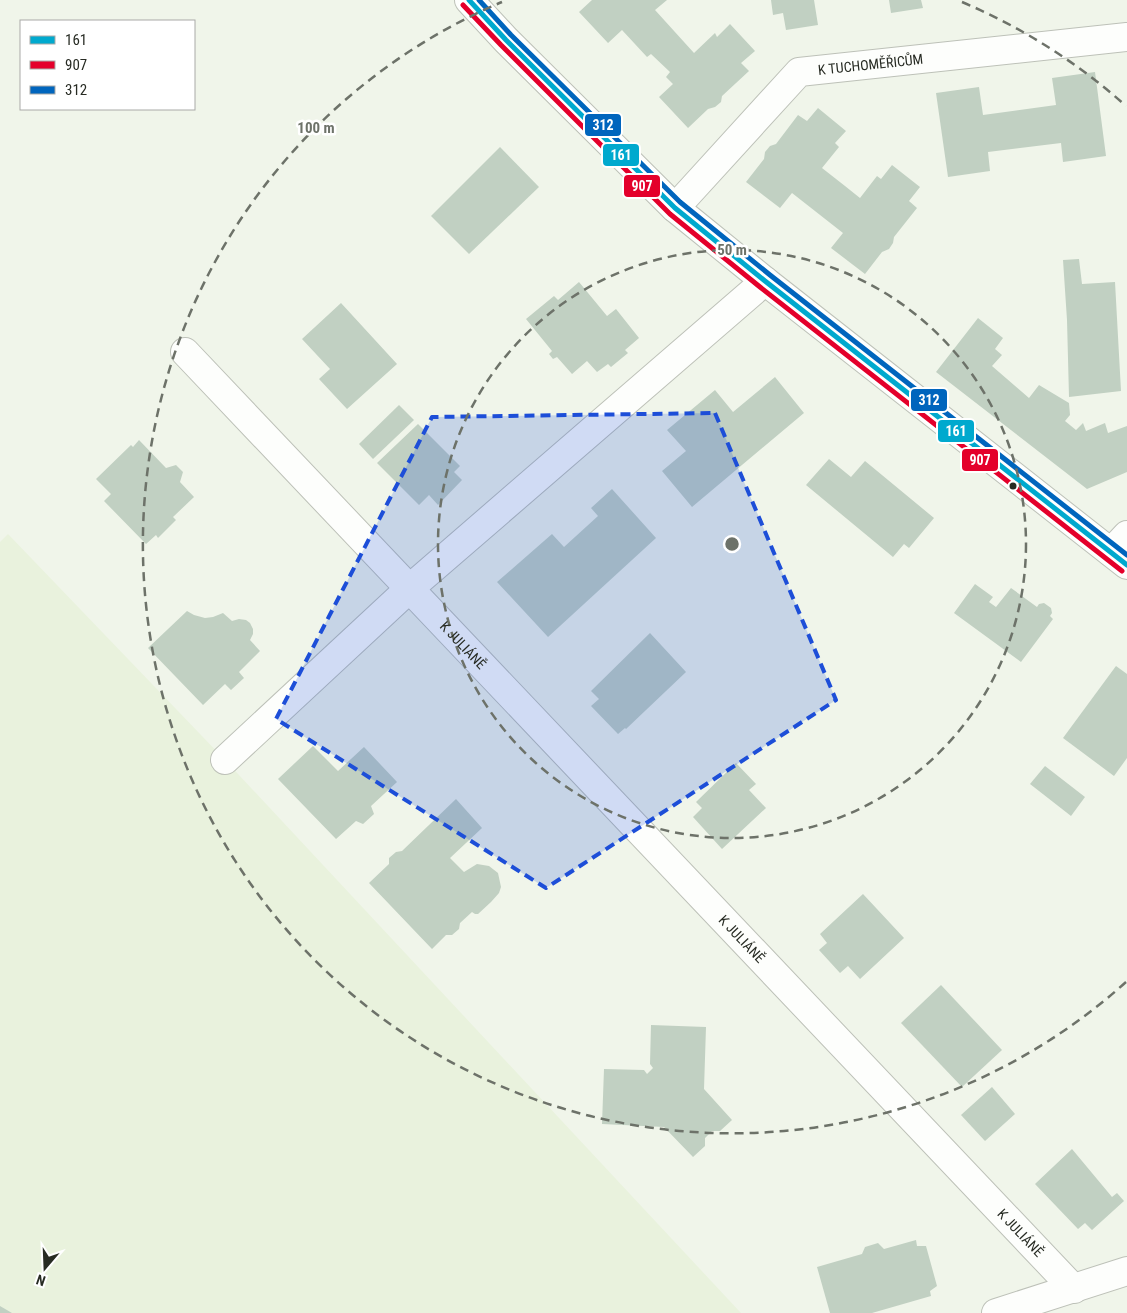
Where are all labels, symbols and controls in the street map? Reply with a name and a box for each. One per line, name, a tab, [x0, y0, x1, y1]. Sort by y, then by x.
legend	[20, 20, 195, 110]
text: 161	[65, 31, 87, 49]
street label: K TUCHOMĚŘICŮM	[817, 51, 924, 78]
text: 907	[65, 56, 87, 74]
text: 312	[65, 81, 87, 99]
line badge: 312	[584, 113, 622, 137]
text: 312	[592, 117, 614, 133]
text: 100 m	[297, 119, 335, 137]
line badge: 161	[602, 143, 640, 167]
text: 161	[610, 147, 632, 163]
line badge: 907	[623, 174, 661, 198]
text: 907	[631, 178, 653, 194]
text: 50 m	[717, 241, 747, 259]
line badge: 312	[910, 388, 948, 412]
text: 312	[918, 392, 940, 408]
line badge: 161	[937, 419, 975, 443]
text: 161	[945, 423, 967, 439]
line badge: 907	[961, 448, 999, 472]
text: 907	[969, 452, 991, 468]
unlabelled marker	[1008, 481, 1018, 491]
centre of rings	[723, 535, 741, 553]
street label: K JULIÁNĚ	[437, 618, 490, 672]
street label: K JULIÁNĚ	[716, 912, 769, 966]
street label: K JULIÁNĚ	[994, 1206, 1048, 1260]
north arrow	[20, 1243, 70, 1293]
text: N	[34, 1271, 47, 1289]

